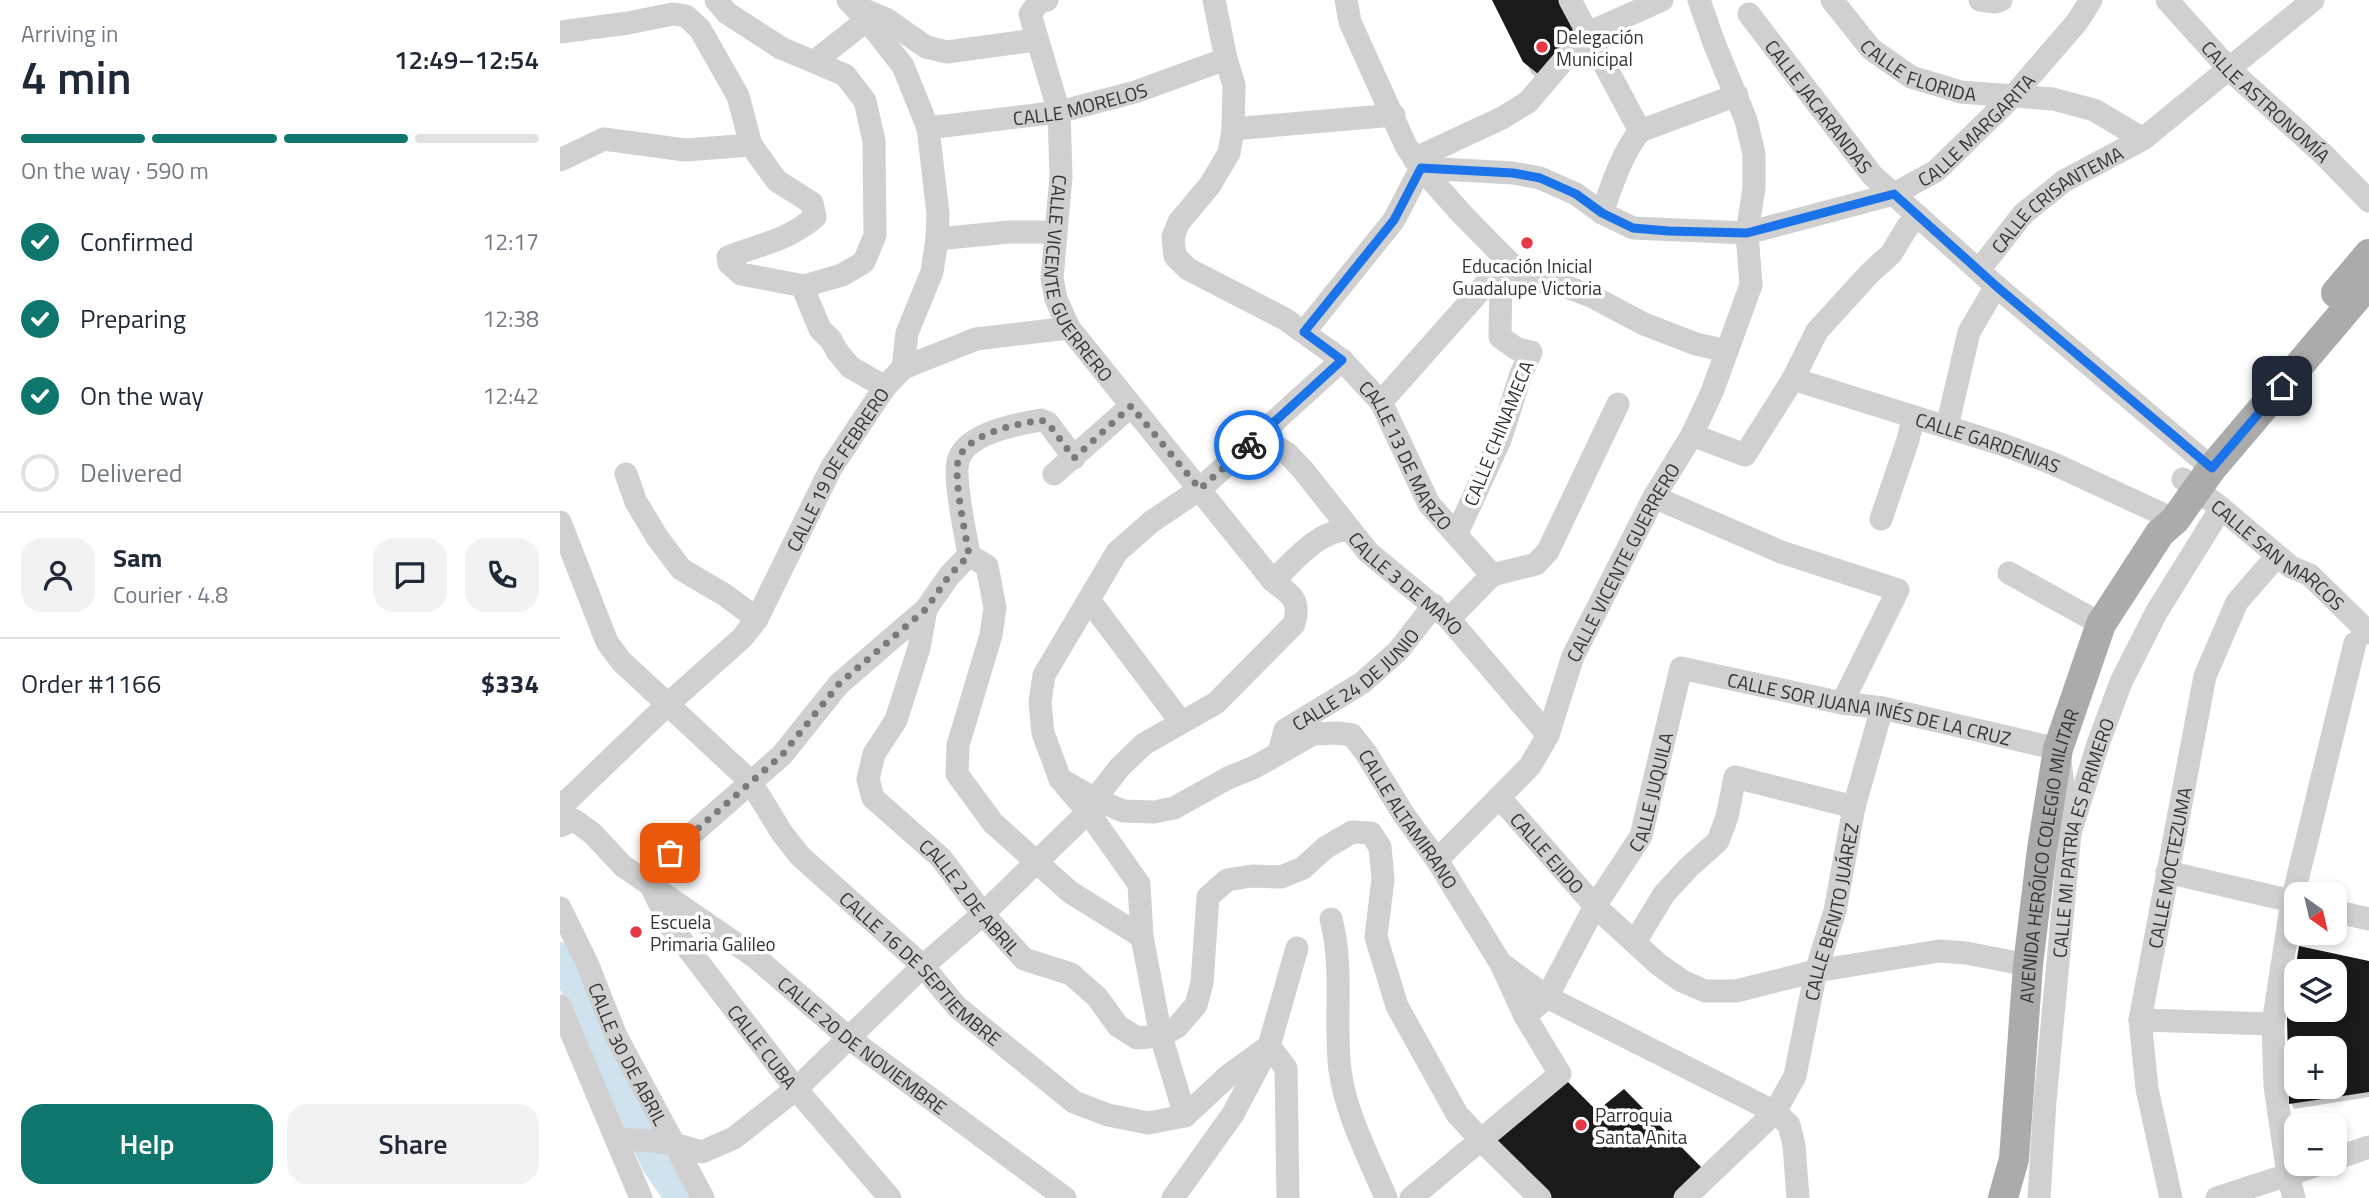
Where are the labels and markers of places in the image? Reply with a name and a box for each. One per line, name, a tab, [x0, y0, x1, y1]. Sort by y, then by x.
place label: Delegación Municipal	[1556, 22, 1644, 73]
marker: Delegación Municipal	[1534, 39, 1550, 55]
marker: Educación Inicial Guadalupe Victoria	[1519, 235, 1535, 251]
place label: Educación Inicial Guadalupe Victoria	[1452, 251, 1602, 302]
pin	[2252, 356, 2312, 416]
pin	[640, 823, 700, 883]
place label: Escuela Primaria Galileo	[650, 907, 776, 958]
marker: Escuela Primaria Galileo	[628, 924, 644, 940]
place label: Parroquia Santa Anita	[1595, 1100, 1688, 1151]
marker: Parroquia Santa Anita	[1573, 1117, 1589, 1133]

